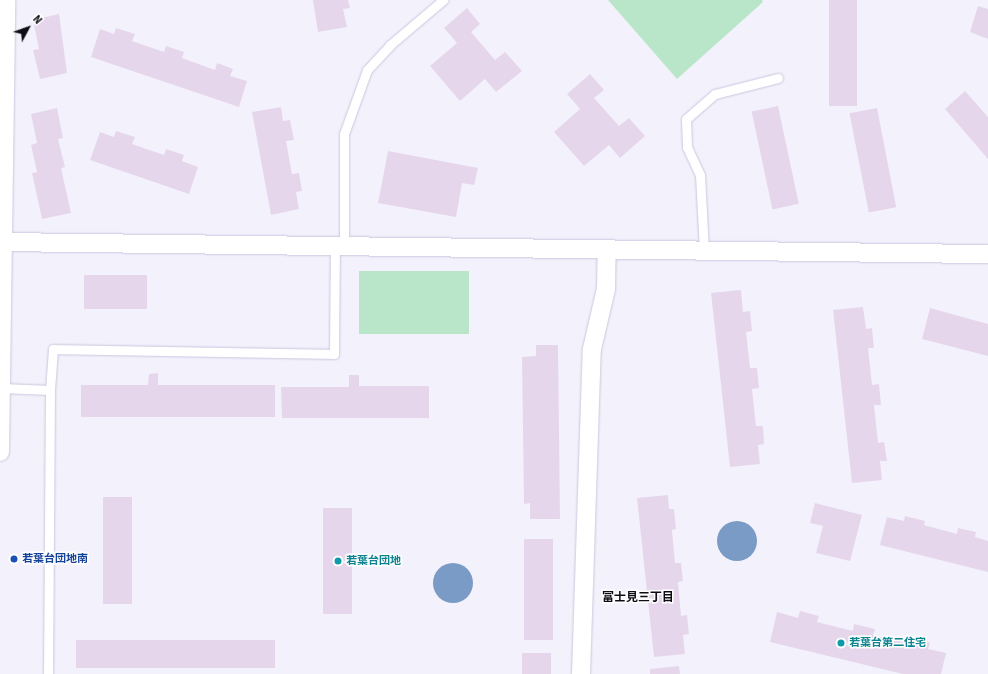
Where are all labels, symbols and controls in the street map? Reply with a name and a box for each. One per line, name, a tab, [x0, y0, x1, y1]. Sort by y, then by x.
north arrow	[8, 8, 48, 48]
text: N	[29, 12, 45, 27]
place label: 若葉台団地南	[22, 552, 88, 566]
marker: 若葉台団地南	[9, 554, 19, 564]
place label: 若葉台団地	[346, 554, 401, 568]
marker: 若葉台団地	[333, 556, 343, 566]
district label: 富士見三丁目	[602, 591, 674, 605]
place label: 若葉台第二住宅	[849, 636, 926, 650]
marker: 若葉台第二住宅	[836, 638, 846, 648]

